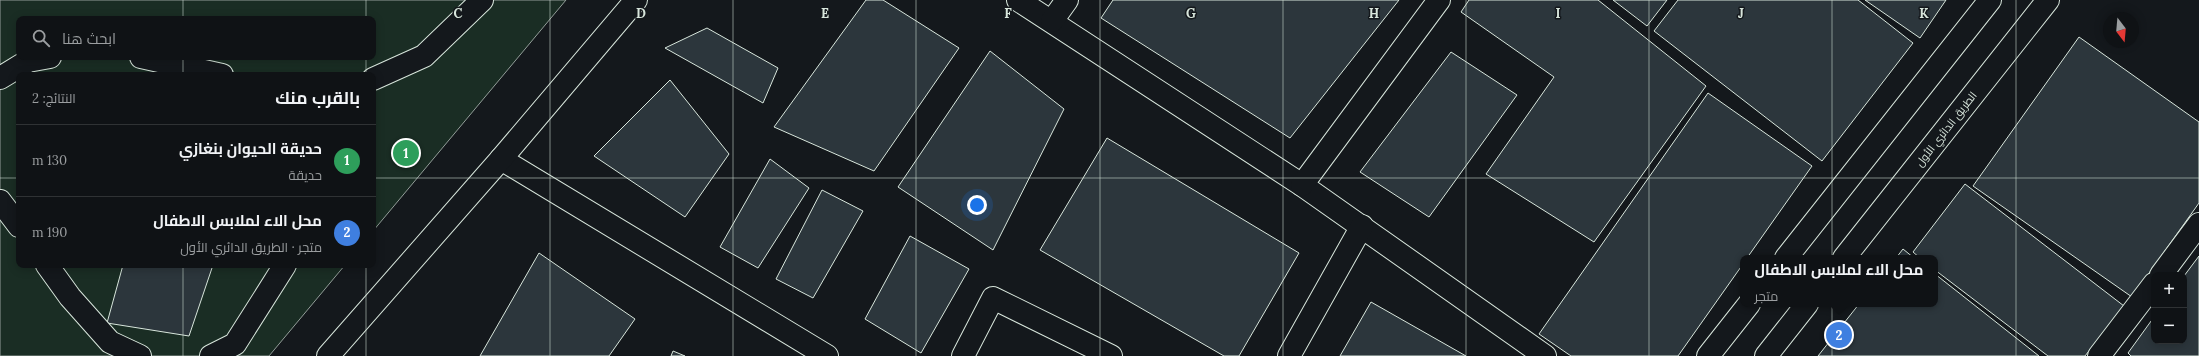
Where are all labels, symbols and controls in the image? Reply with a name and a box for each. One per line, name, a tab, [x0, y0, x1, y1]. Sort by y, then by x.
text: C	[454, 5, 463, 22]
text: D	[636, 5, 646, 22]
text: E	[821, 5, 829, 22]
text: F	[1004, 5, 1012, 22]
text: G	[1186, 5, 1196, 22]
text: H	[1369, 5, 1379, 22]
text: I	[1555, 5, 1561, 22]
text: J	[1738, 5, 1744, 22]
text: K	[1919, 5, 1929, 22]
north arrow	[2103, 12, 2139, 48]
search box	[16, 16, 376, 60]
icon: search	[30, 27, 52, 49]
text: ابحث هنا	[62, 29, 116, 48]
text: بالقرب منك	[275, 87, 360, 109]
street label: الطريق الدائري الأول	[1912, 89, 1981, 171]
text: النتائج: 2	[32, 90, 76, 107]
pin: 1	[393, 138, 419, 168]
text: حديقة الحيوان بنغازي	[179, 139, 322, 158]
text: 130 m	[32, 152, 67, 169]
text: 1	[344, 152, 350, 169]
text: حديقة	[289, 167, 322, 184]
your location	[967, 195, 987, 215]
text: محل الاء لملابس الاطفال	[153, 211, 322, 230]
text: 190 m	[32, 224, 67, 241]
text: 2	[344, 224, 350, 241]
text: متجر · الطريق الدائري الأول	[180, 239, 322, 256]
popup	[1740, 255, 1938, 307]
text: محل الاء لملابس الاطفال	[1755, 260, 1923, 279]
map controls	[2151, 272, 2187, 344]
button: +	[2151, 272, 2187, 308]
text: متجر	[1755, 288, 1778, 305]
button: −	[2151, 308, 2187, 344]
pin: 2	[1826, 320, 1852, 350]

